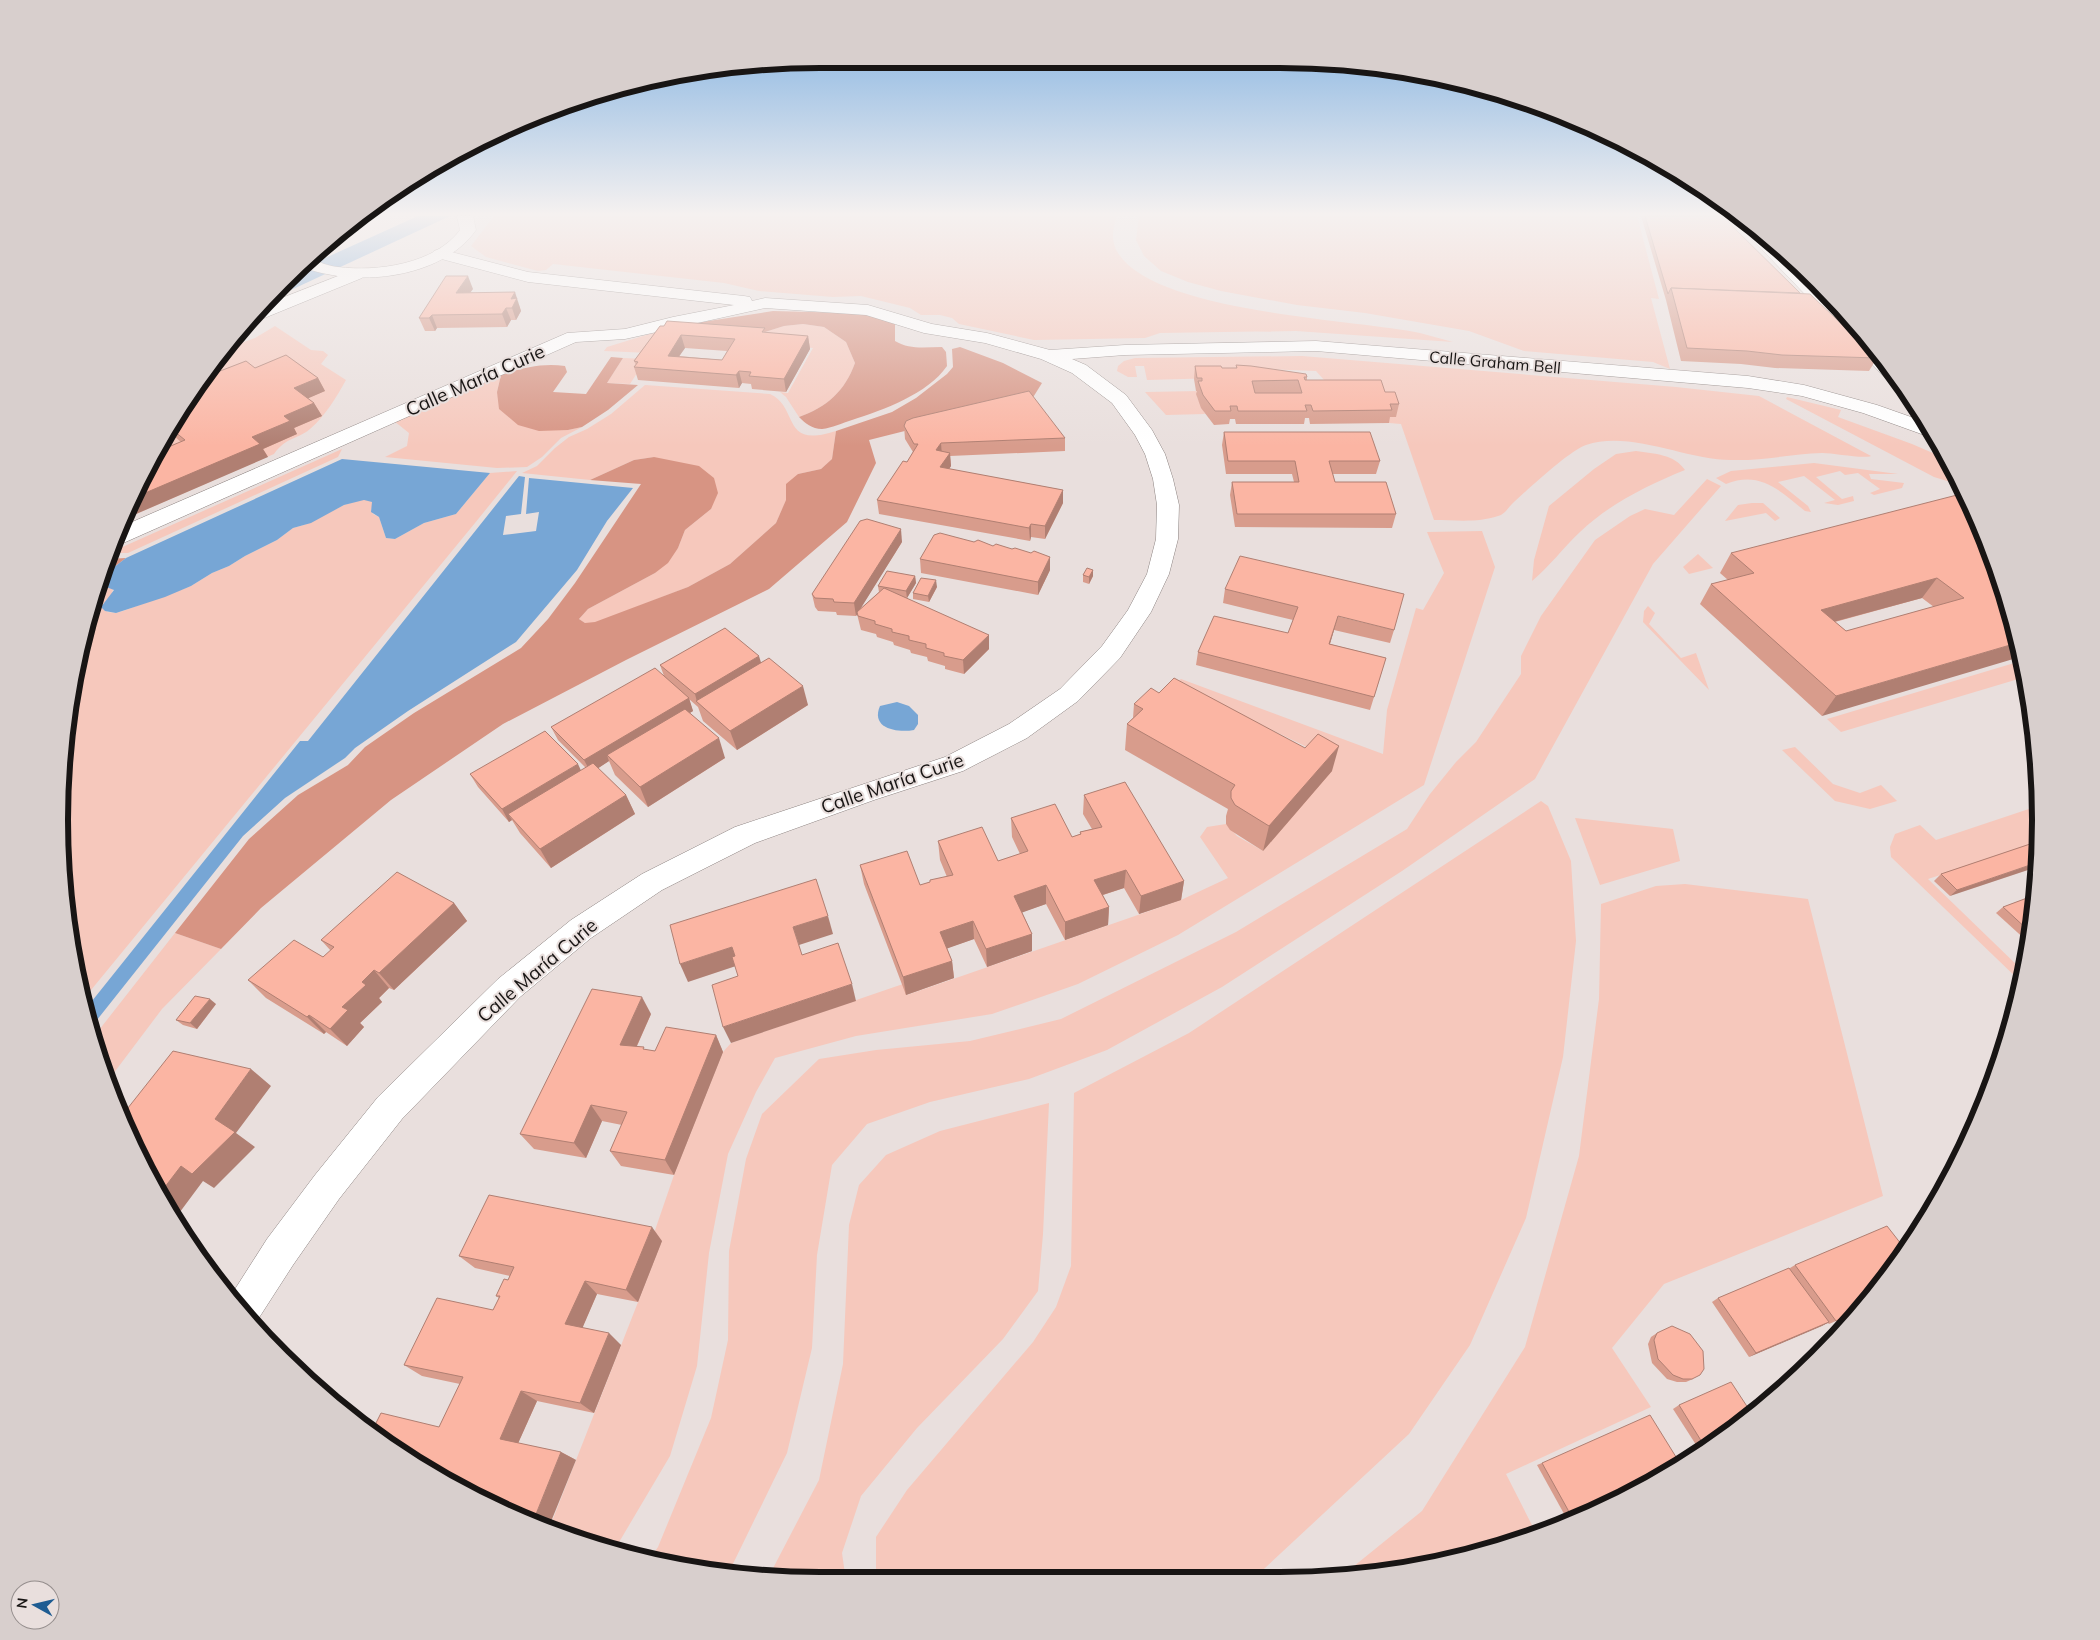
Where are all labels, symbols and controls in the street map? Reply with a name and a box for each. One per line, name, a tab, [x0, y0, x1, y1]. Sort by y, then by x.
street label: Calle María Curie	[402, 339, 548, 421]
street label: Calle Graham Bell	[1428, 346, 1562, 378]
street label: Calle María Curie	[817, 747, 967, 819]
street label: Calle María Curie	[472, 913, 602, 1027]
north arrow	[10, 1580, 60, 1630]
text: N	[12, 1597, 32, 1610]

